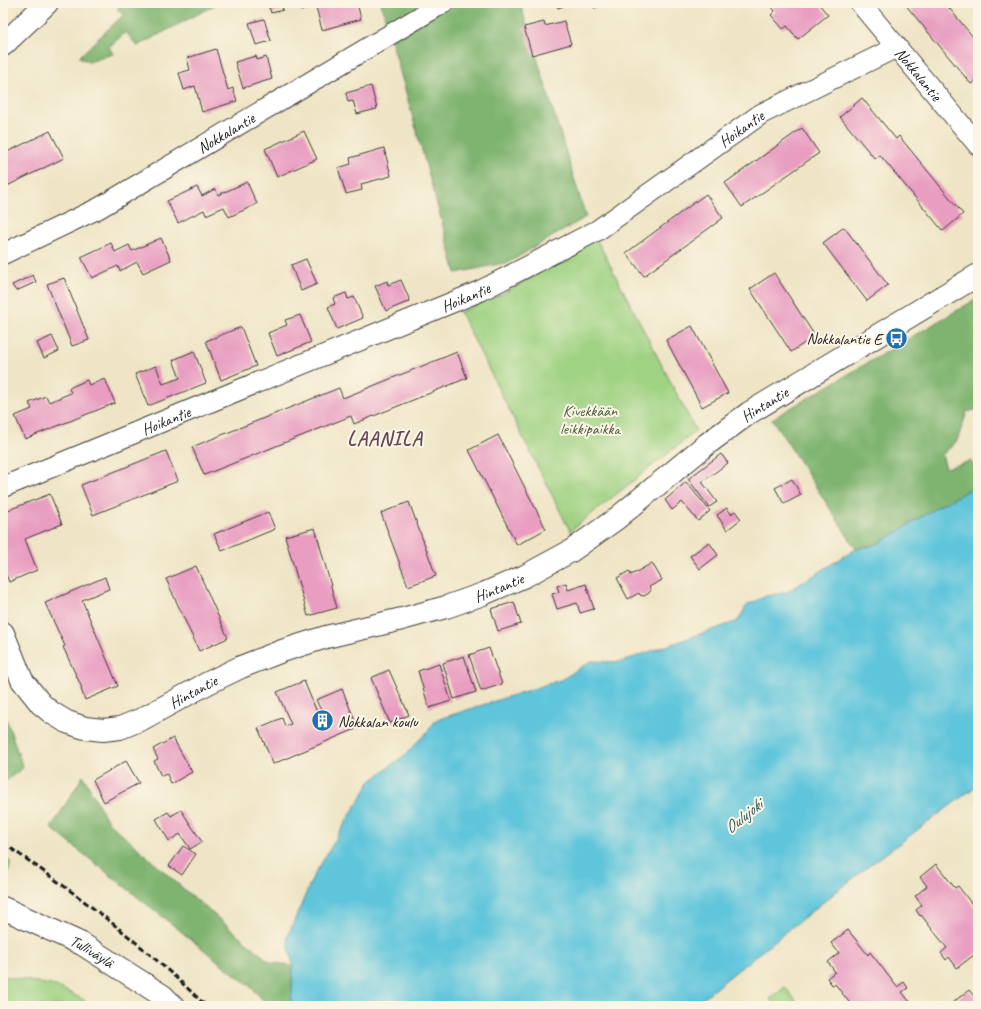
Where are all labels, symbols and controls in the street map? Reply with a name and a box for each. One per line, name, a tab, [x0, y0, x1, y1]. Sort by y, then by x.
street label: Nokkalantie	[890, 44, 947, 107]
street label: Hoikantie	[715, 105, 769, 152]
street label: Nokkalantie	[194, 108, 260, 158]
street label: Hoikantie	[439, 278, 495, 317]
bus stop icon: Nokkalantie E	[884, 325, 910, 351]
place label: Nokkalantie E	[806, 329, 885, 349]
street label: Hintantie	[737, 382, 794, 427]
street label: Hoikantie	[139, 401, 195, 440]
park label: Kivekkään leikkipaikka	[560, 401, 621, 439]
district label: LAANILA	[347, 426, 424, 451]
street label: Hintantie	[472, 568, 528, 607]
street label: Hintantie	[166, 670, 222, 713]
building icon: Nokkalan koulu	[309, 708, 335, 734]
place label: Nokkalan koulu	[338, 712, 419, 732]
water label: Oulujoki	[720, 792, 770, 838]
street label: Tulliväylä	[67, 931, 118, 973]

